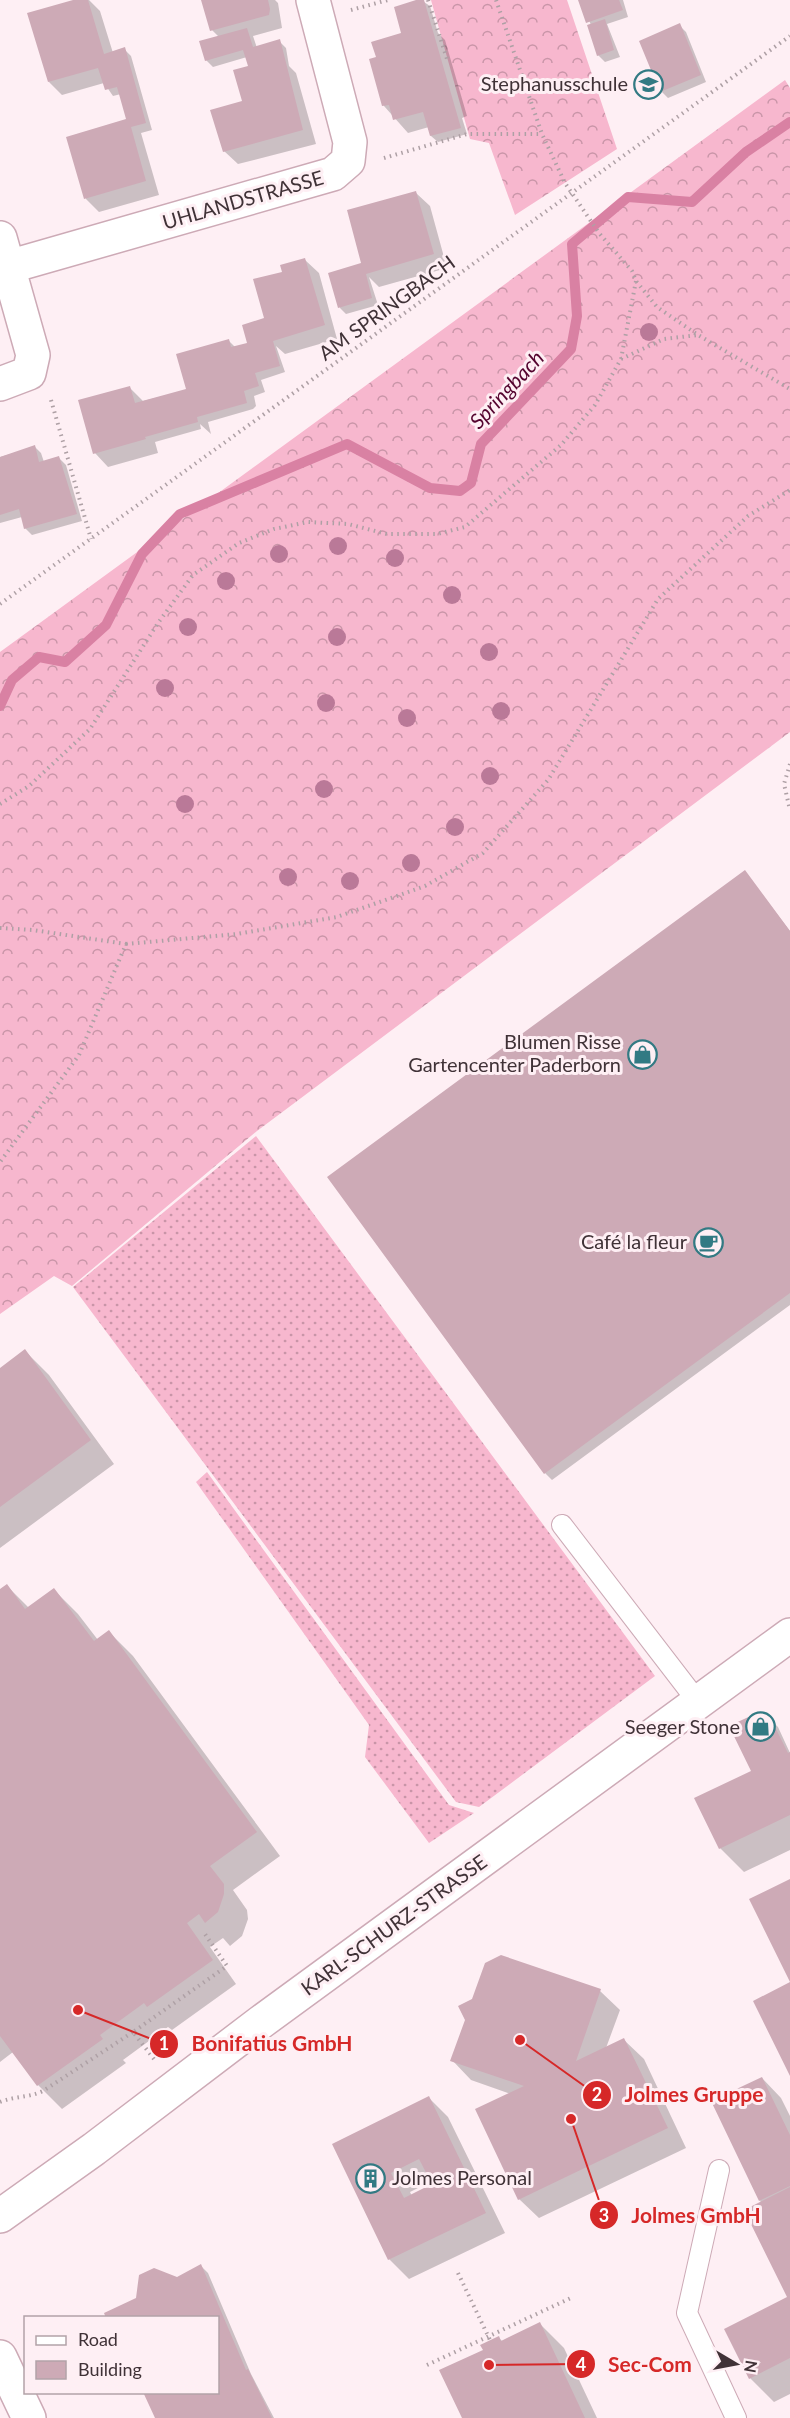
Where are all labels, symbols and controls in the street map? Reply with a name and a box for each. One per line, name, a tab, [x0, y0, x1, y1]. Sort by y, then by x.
school or university icon: Stephanusschule	[633, 68, 665, 100]
place label: Stephanusschule	[481, 71, 628, 95]
street label: UHLANDSTRASSE	[160, 165, 326, 233]
street label: AM SPRINGBACH	[314, 250, 459, 365]
water label: Springbach	[464, 345, 548, 433]
place label: Blumen Risse Gartencenter Paderborn	[408, 1029, 621, 1076]
shop icon: Blumen Risse Gartencenter Paderborn	[626, 1038, 658, 1070]
cafe icon: Café la fleur	[692, 1226, 724, 1258]
place label: Café la fleur	[581, 1229, 688, 1253]
shop icon: Seeger Stone	[745, 1711, 777, 1743]
place label: Seeger Stone	[625, 1714, 740, 1738]
street label: KARL-SCHURZ-STRASSE	[296, 1849, 491, 2000]
callout: Bonifatius GmbH	[149, 2024, 364, 2063]
text: Bonifatius GmbH	[191, 2030, 353, 2055]
text: 1	[159, 2032, 169, 2054]
callout: Jolmes Gruppe	[582, 2076, 775, 2115]
text: Jolmes Gruppe	[625, 2081, 763, 2106]
text: 2	[592, 2083, 602, 2105]
building icon: Jolmes Personal	[355, 2162, 387, 2194]
place label: Jolmes Personal	[392, 2165, 532, 2189]
callout: Jolmes GmbH	[589, 2196, 773, 2235]
text: Jolmes GmbH	[631, 2202, 761, 2227]
text: 3	[599, 2204, 609, 2226]
legend	[24, 2316, 219, 2394]
text: Road	[78, 2328, 118, 2350]
north arrow	[706, 2334, 766, 2394]
callout: Sec-Com	[566, 2345, 704, 2384]
text: Sec-Com	[608, 2351, 692, 2376]
text: 4	[576, 2353, 586, 2375]
text: Building	[78, 2358, 142, 2380]
text: N	[741, 2359, 762, 2374]

